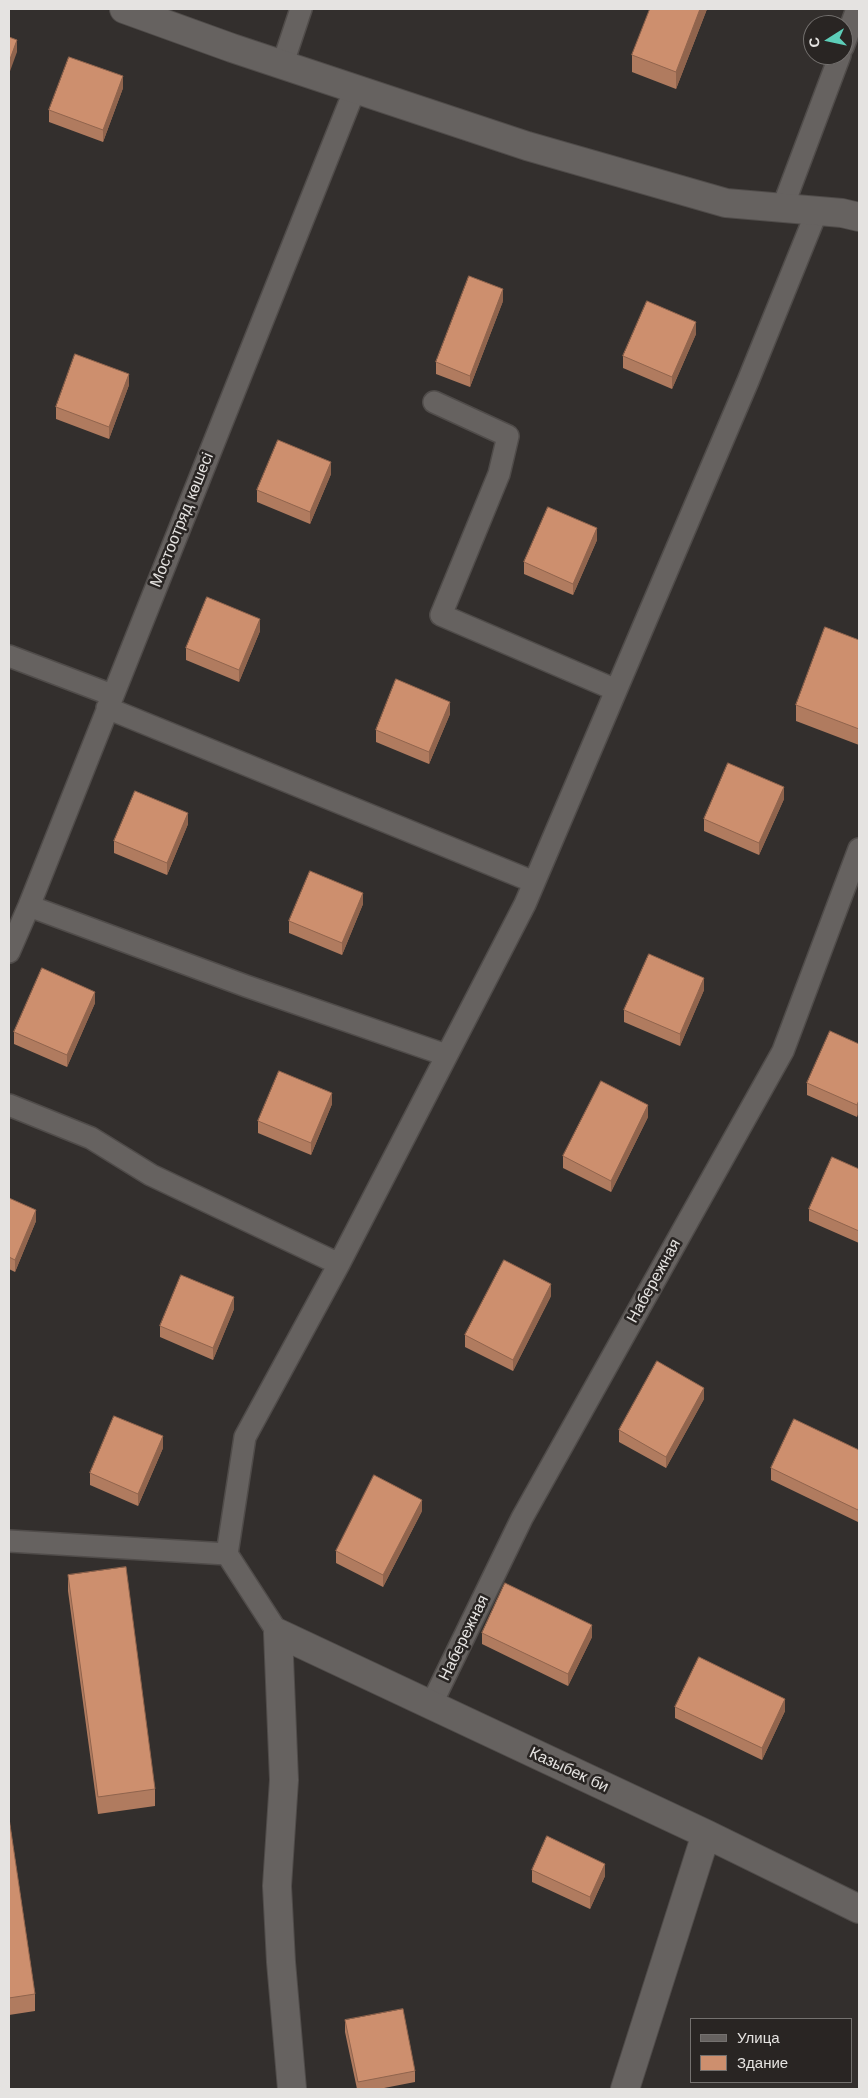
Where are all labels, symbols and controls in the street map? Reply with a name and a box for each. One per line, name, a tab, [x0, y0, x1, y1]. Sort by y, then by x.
north arrow	[803, 15, 853, 65]
text: С	[805, 36, 823, 49]
street label: Мостоотряд көшесі	[146, 450, 218, 590]
street label: Набережная	[623, 1236, 685, 1326]
street label: Набережная	[435, 1592, 493, 1684]
street label: Казыбек би	[526, 1743, 612, 1797]
legend	[690, 2018, 853, 2083]
text: Улица	[737, 2029, 780, 2047]
text: Здание	[737, 2054, 788, 2072]

